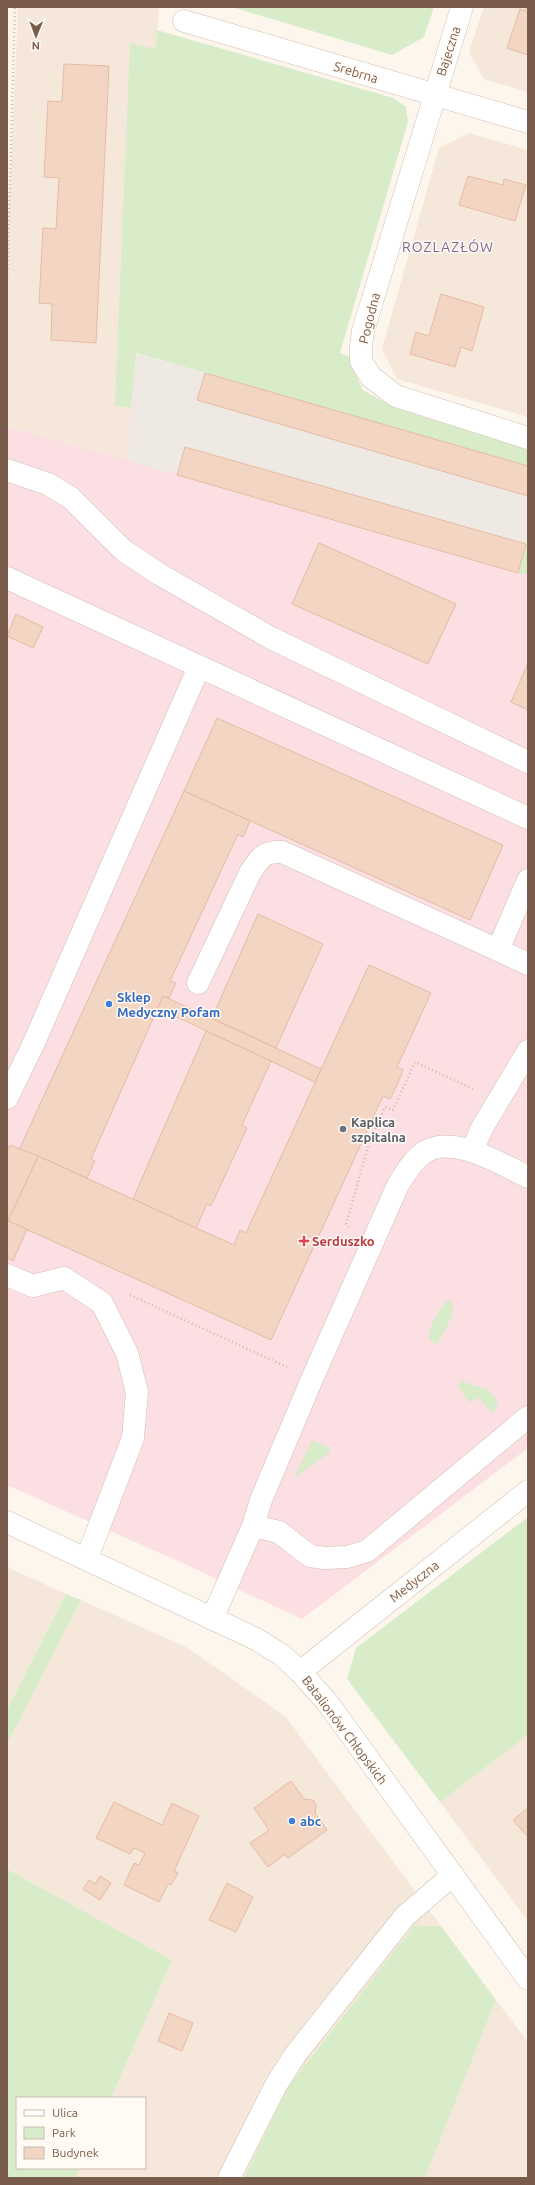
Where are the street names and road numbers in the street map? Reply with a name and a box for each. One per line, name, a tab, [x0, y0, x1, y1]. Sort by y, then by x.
street label: Bajeczna	[433, 24, 463, 78]
street label: Srebrna	[332, 59, 380, 85]
street label: Pogodna	[356, 291, 382, 345]
street label: Medyczna	[387, 1557, 441, 1605]
street label: Batalionów Chłopskich	[300, 1673, 390, 1787]

